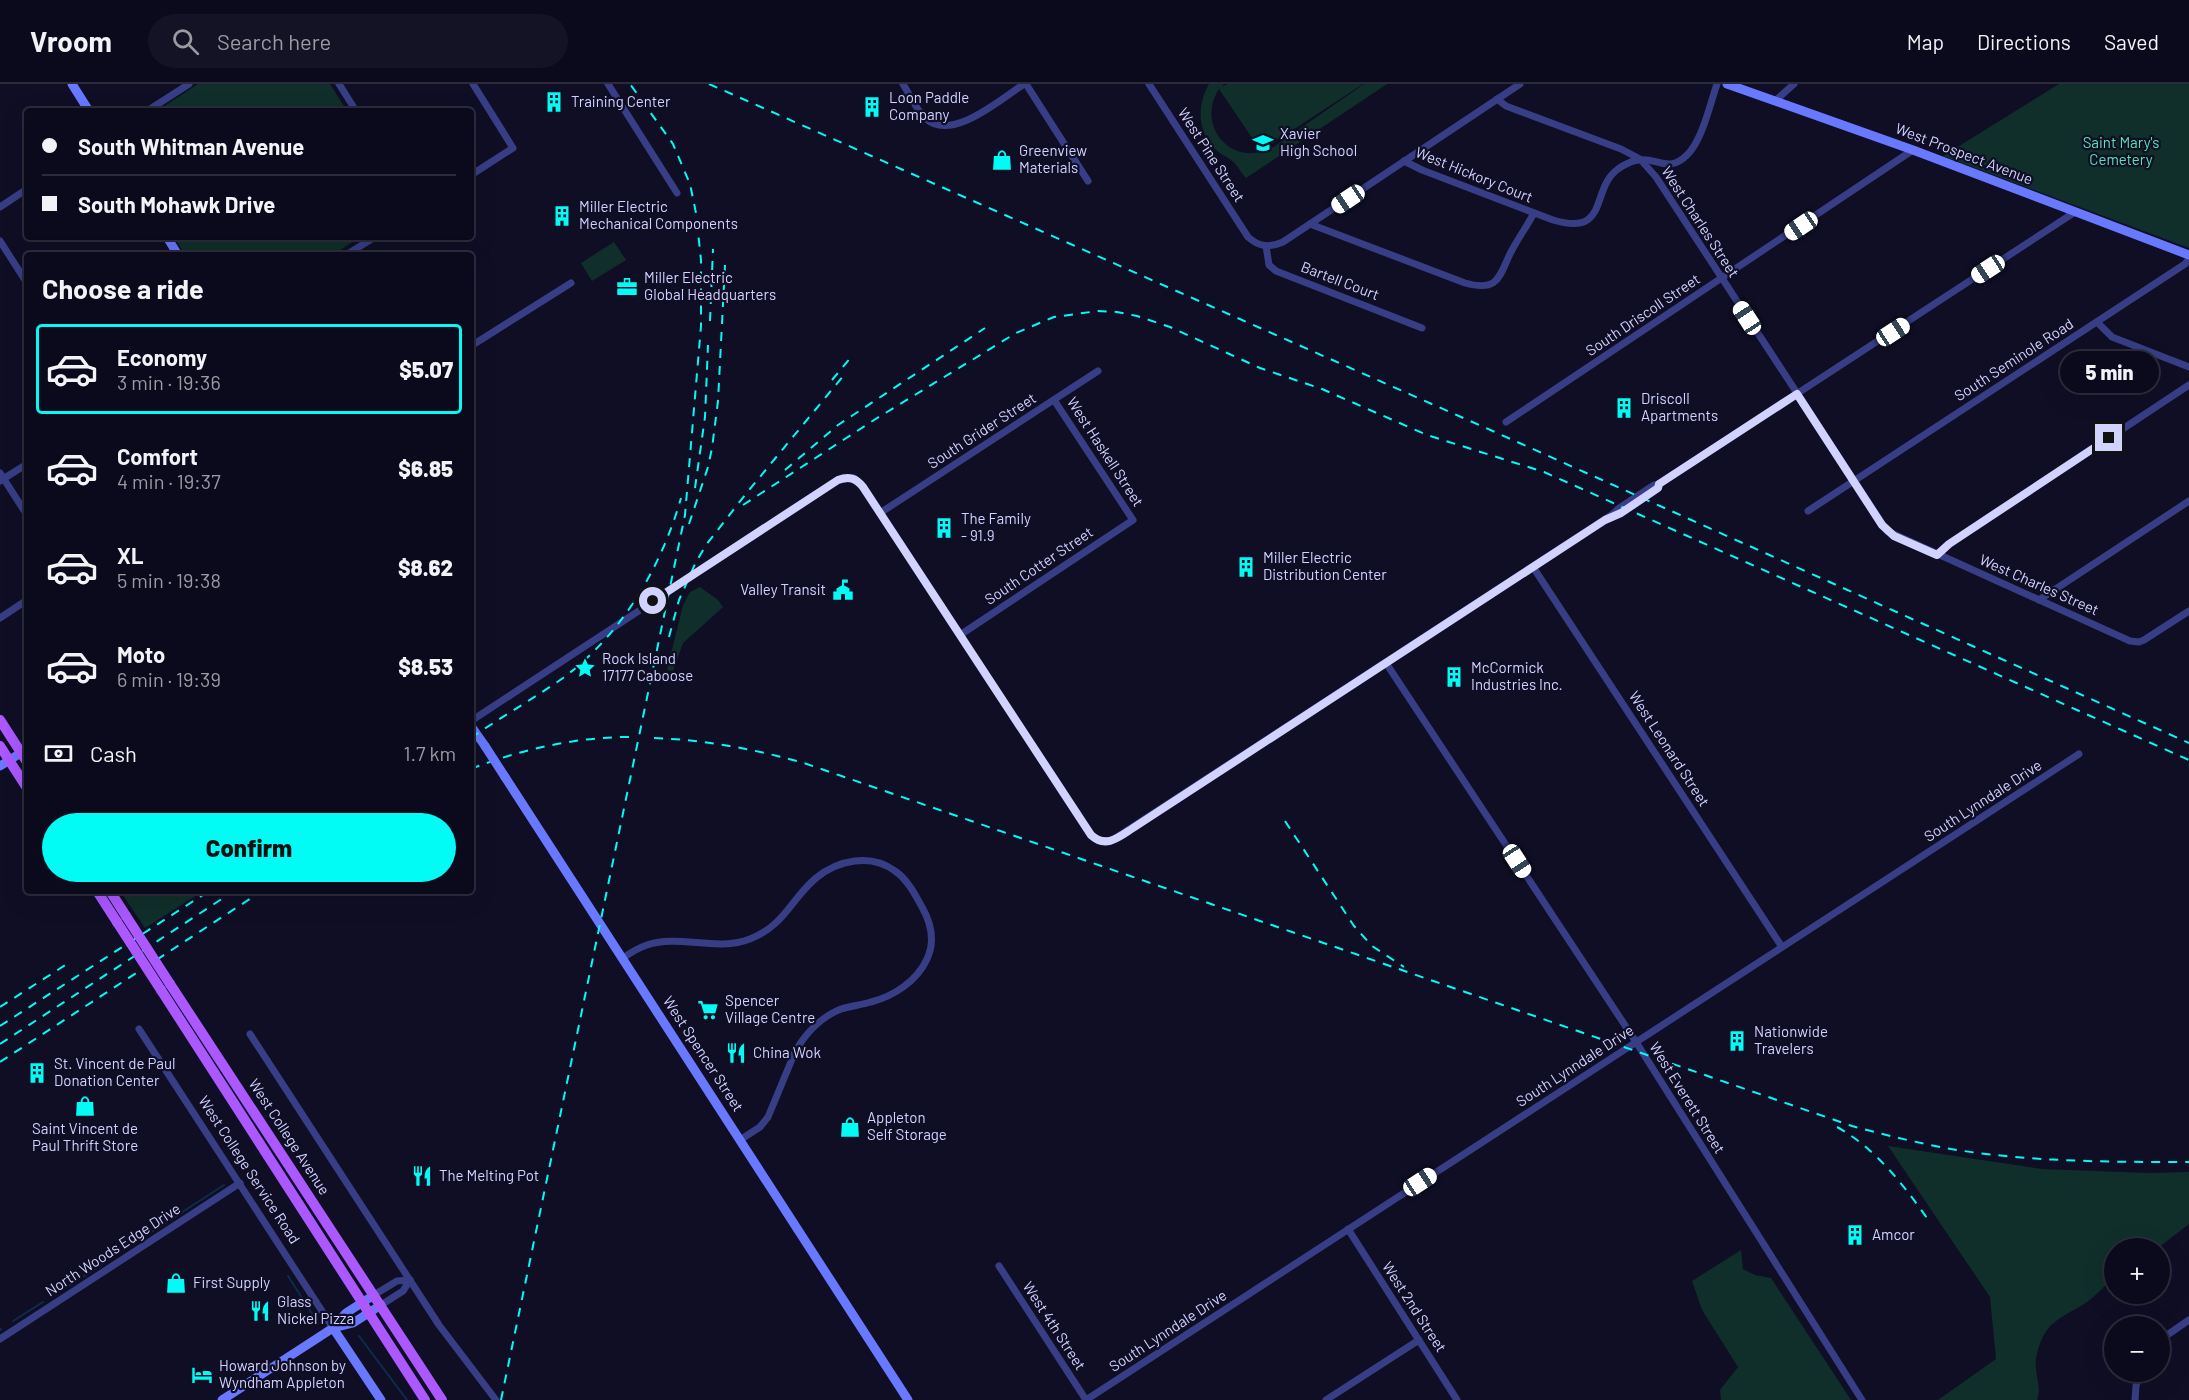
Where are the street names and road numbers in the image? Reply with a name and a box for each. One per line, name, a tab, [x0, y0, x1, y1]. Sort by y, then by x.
street label: West Pine Street	[1175, 104, 1249, 205]
street label: West Prospect Avenue	[1893, 119, 2036, 188]
street label: West Hickory Court	[1413, 142, 1536, 206]
street label: West Charles Street	[1658, 163, 1743, 280]
street label: Bartell Court	[1299, 257, 1382, 303]
street label: South Driscoll Street	[1582, 269, 1703, 359]
street label: South Seminole Road	[1951, 314, 2076, 404]
street label: South Grider Street	[924, 388, 1039, 472]
street label: West Haskell Street	[1064, 393, 1148, 510]
street label: South Cotter Street	[981, 522, 1096, 608]
street label: West Charles Street	[1977, 550, 2102, 618]
street label: West Leonard Street	[1626, 687, 1714, 810]
street label: South Lynndale Drive	[1920, 755, 2045, 845]
street label: West Spencer Street	[660, 992, 748, 1115]
street label: South Lynndale Drive	[1512, 1020, 1637, 1110]
street label: West Everett Street	[1646, 1038, 1729, 1157]
street label: West College Avenue	[246, 1075, 334, 1198]
street label: West College Service Road	[195, 1092, 304, 1247]
street label: North Woods Edge Drive	[42, 1199, 183, 1300]
street label: West 2nd Street	[1379, 1258, 1451, 1355]
street label: West 4th Street	[1020, 1278, 1090, 1373]
street label: South Lynndale Drive	[1105, 1285, 1230, 1375]

